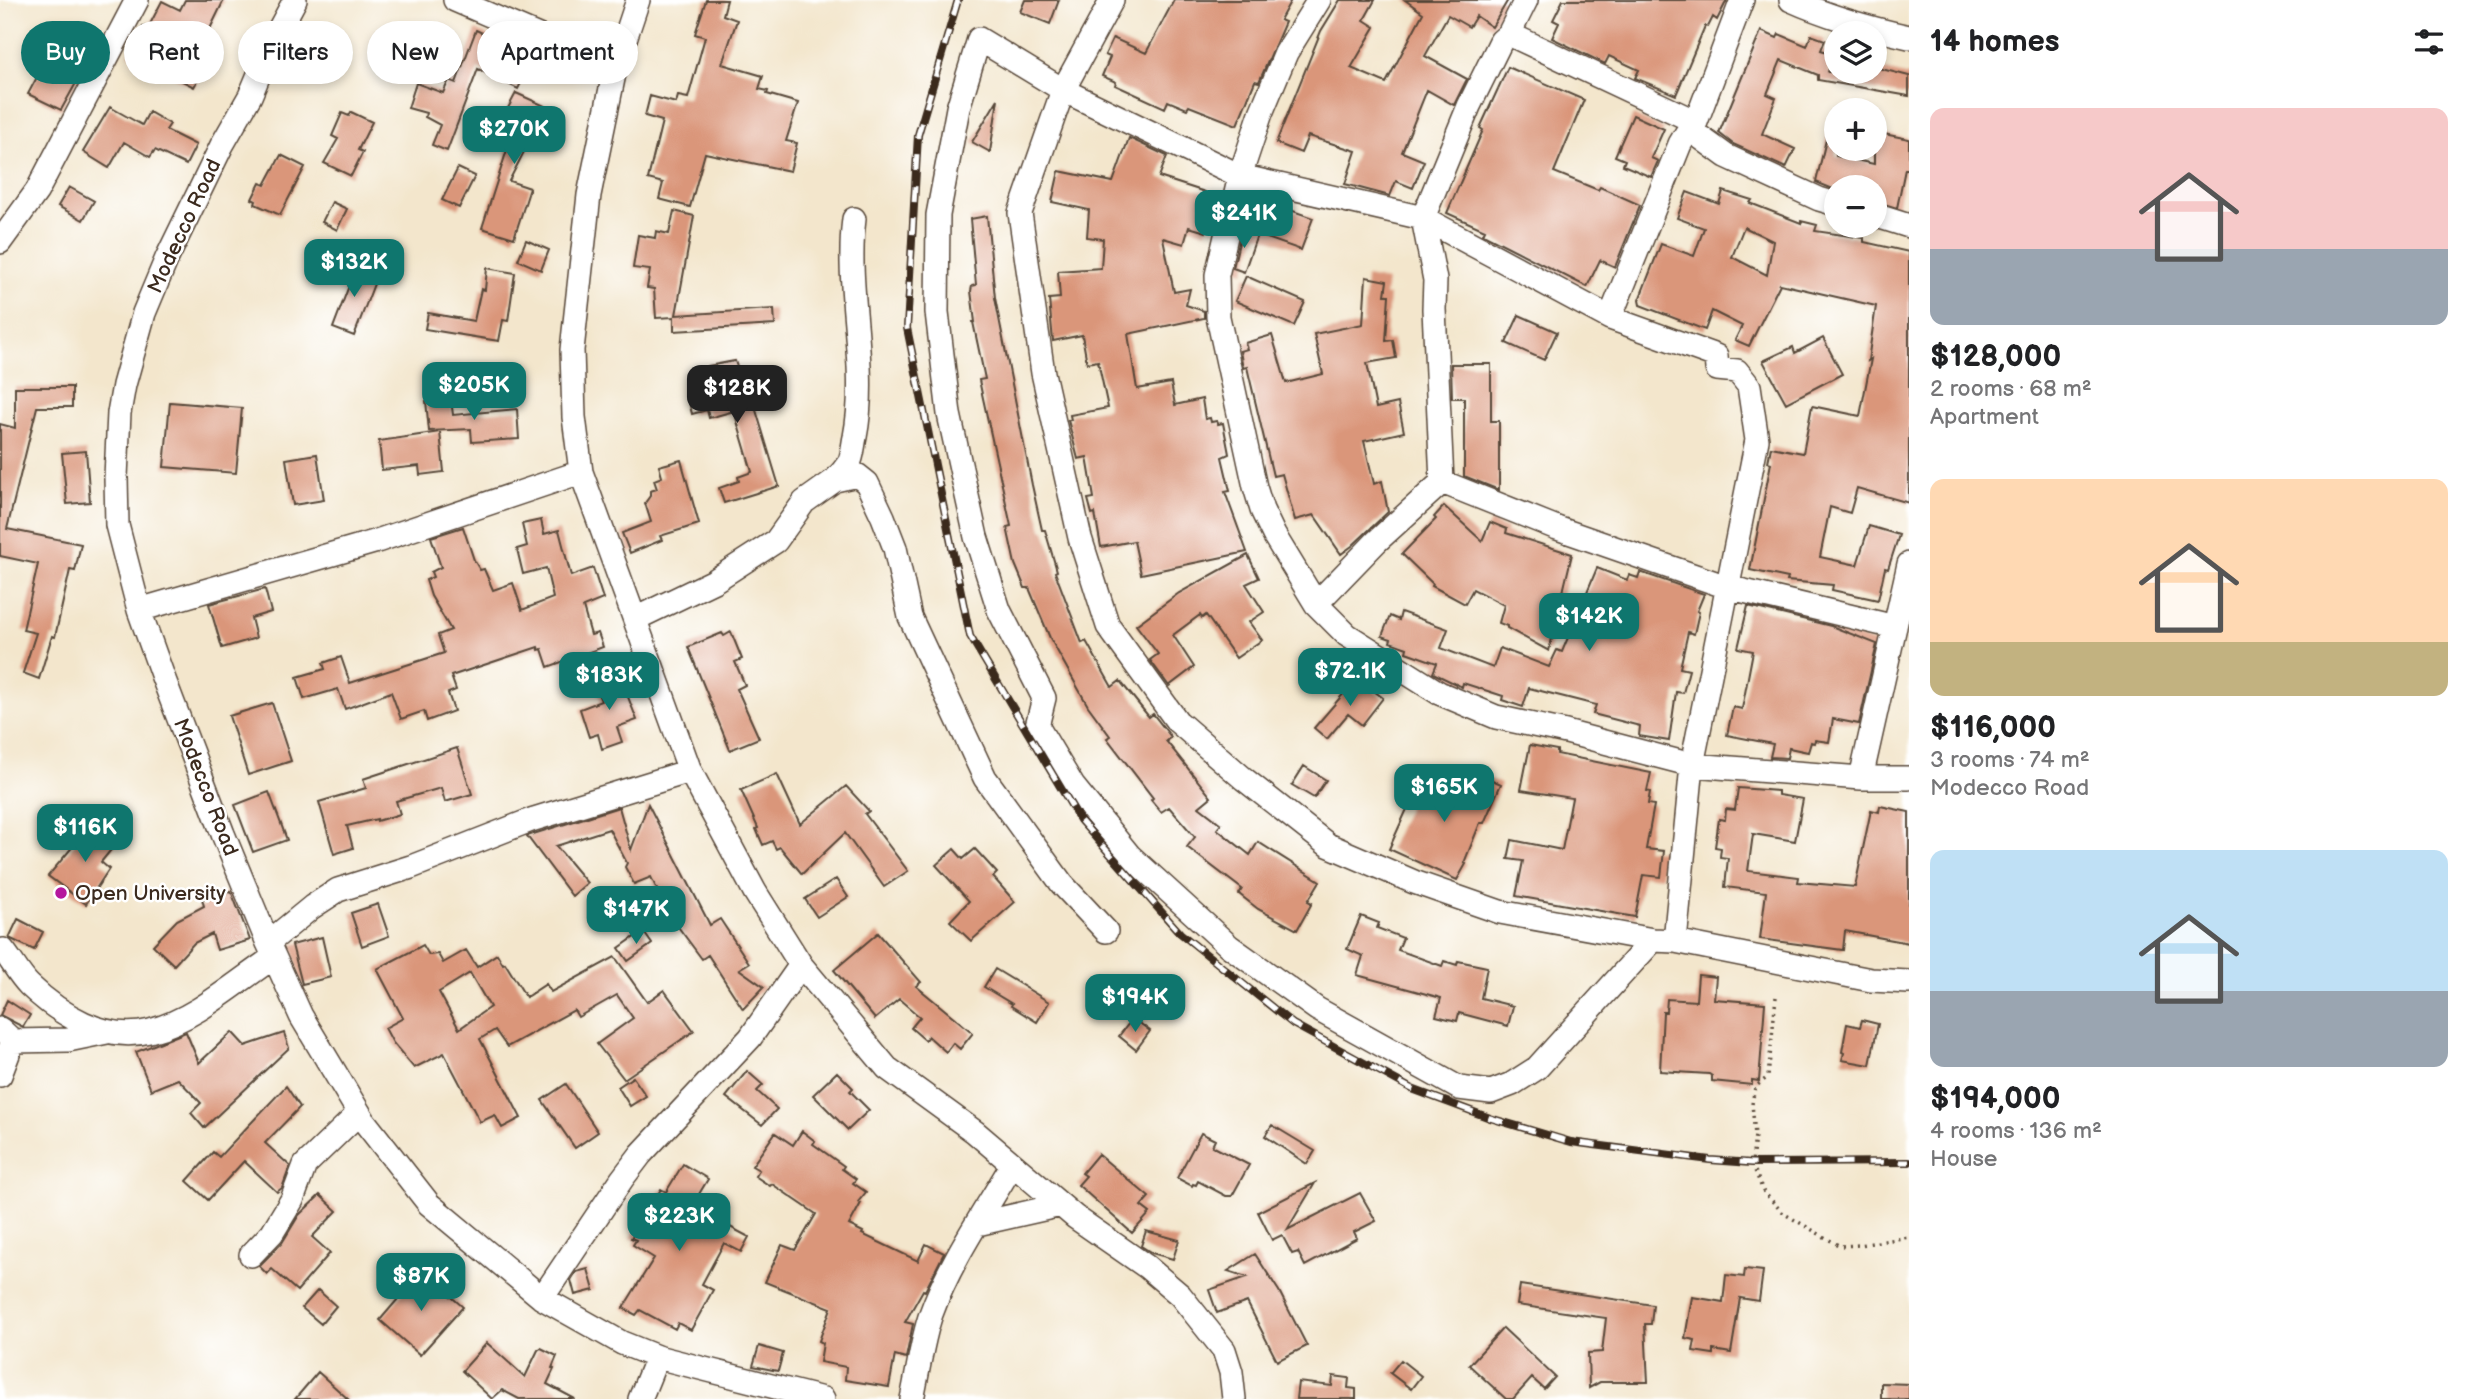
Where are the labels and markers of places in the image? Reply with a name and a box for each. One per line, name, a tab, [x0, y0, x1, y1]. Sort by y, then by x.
pin: $270K	[465, 106, 563, 166]
pin: $241K	[1195, 190, 1293, 250]
pin: $132K	[305, 240, 403, 299]
pin: $205K	[425, 362, 523, 422]
pin: $128K	[688, 366, 786, 425]
pin: $142K	[1540, 594, 1638, 653]
pin: $72.1K	[1293, 648, 1407, 708]
pin: $183K	[560, 652, 658, 712]
pin: $165K	[1395, 764, 1493, 824]
pin: $116K	[36, 804, 134, 864]
place label: Open University	[75, 881, 226, 906]
marker: Open University	[53, 885, 69, 901]
pin: $147K	[587, 886, 685, 946]
pin: $194K	[1086, 974, 1184, 1034]
pin: $223K	[630, 1194, 728, 1253]
pin: $87K	[380, 1254, 462, 1313]

